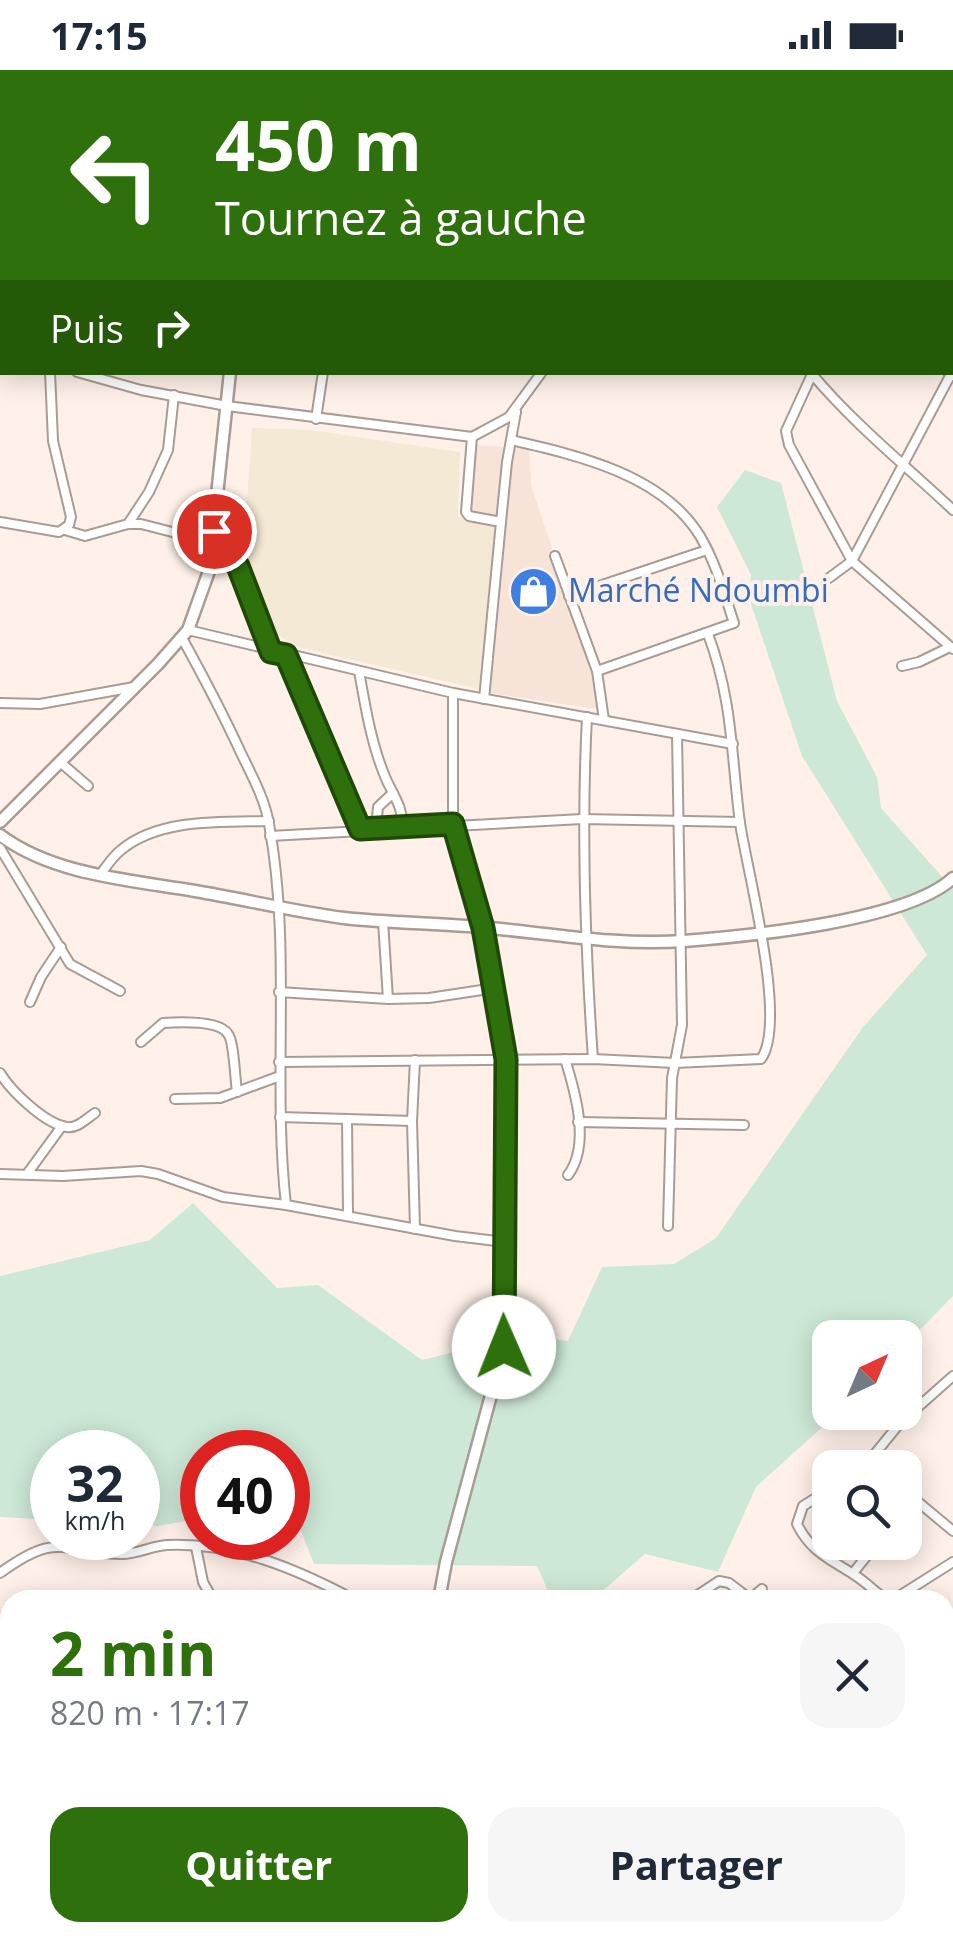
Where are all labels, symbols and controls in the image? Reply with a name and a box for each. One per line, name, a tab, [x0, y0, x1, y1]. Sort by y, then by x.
text: 17:15	[50, 9, 148, 61]
text: 450 m	[215, 96, 422, 192]
icon: left	[50, 110, 180, 240]
text: Tournez à gauche	[215, 187, 587, 248]
icon: right	[144, 300, 199, 355]
text: Puis	[50, 302, 124, 354]
pin	[172, 489, 257, 574]
icon: arrive	[187, 504, 242, 559]
shop icon: Marché Ndoumbi	[507, 565, 559, 617]
place label: Marché Ndoumbi	[568, 568, 829, 611]
position arrow	[452, 1295, 556, 1399]
north arrow	[812, 1320, 922, 1430]
map controls	[812, 1320, 922, 1560]
speed limit sign: 40	[180, 1430, 310, 1560]
text: 32	[66, 1449, 124, 1517]
button: search	[812, 1450, 922, 1560]
text: km/h	[65, 1503, 125, 1537]
text: 2 min	[50, 1612, 217, 1694]
button: close	[800, 1623, 905, 1728]
text: 820 m · 17:17	[50, 1691, 249, 1734]
button: Quitter	[50, 1807, 468, 1922]
button: Partager	[488, 1807, 905, 1922]

